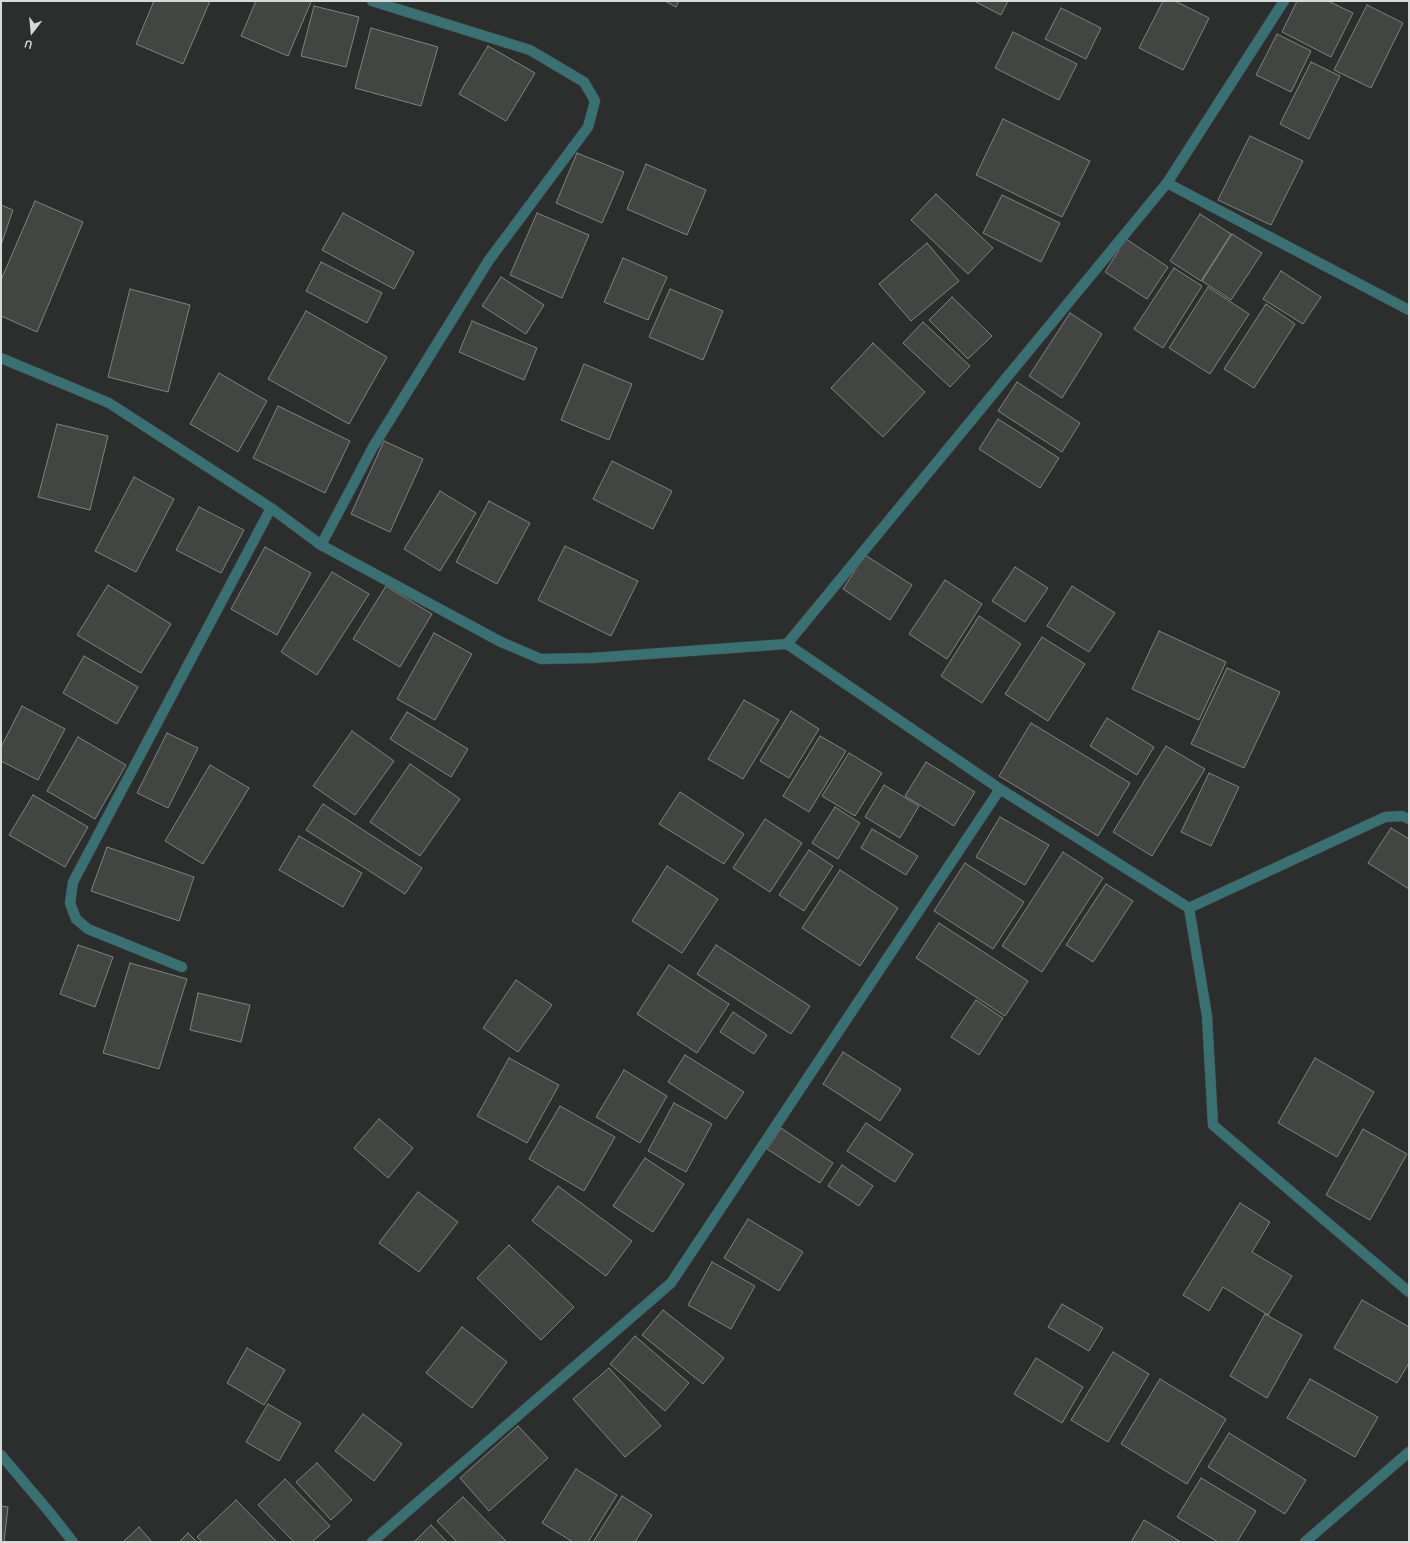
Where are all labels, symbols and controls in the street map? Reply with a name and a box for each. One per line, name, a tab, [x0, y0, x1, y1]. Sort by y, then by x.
north arrow	[12, 12, 52, 52]
text: U	[23, 36, 34, 51]

